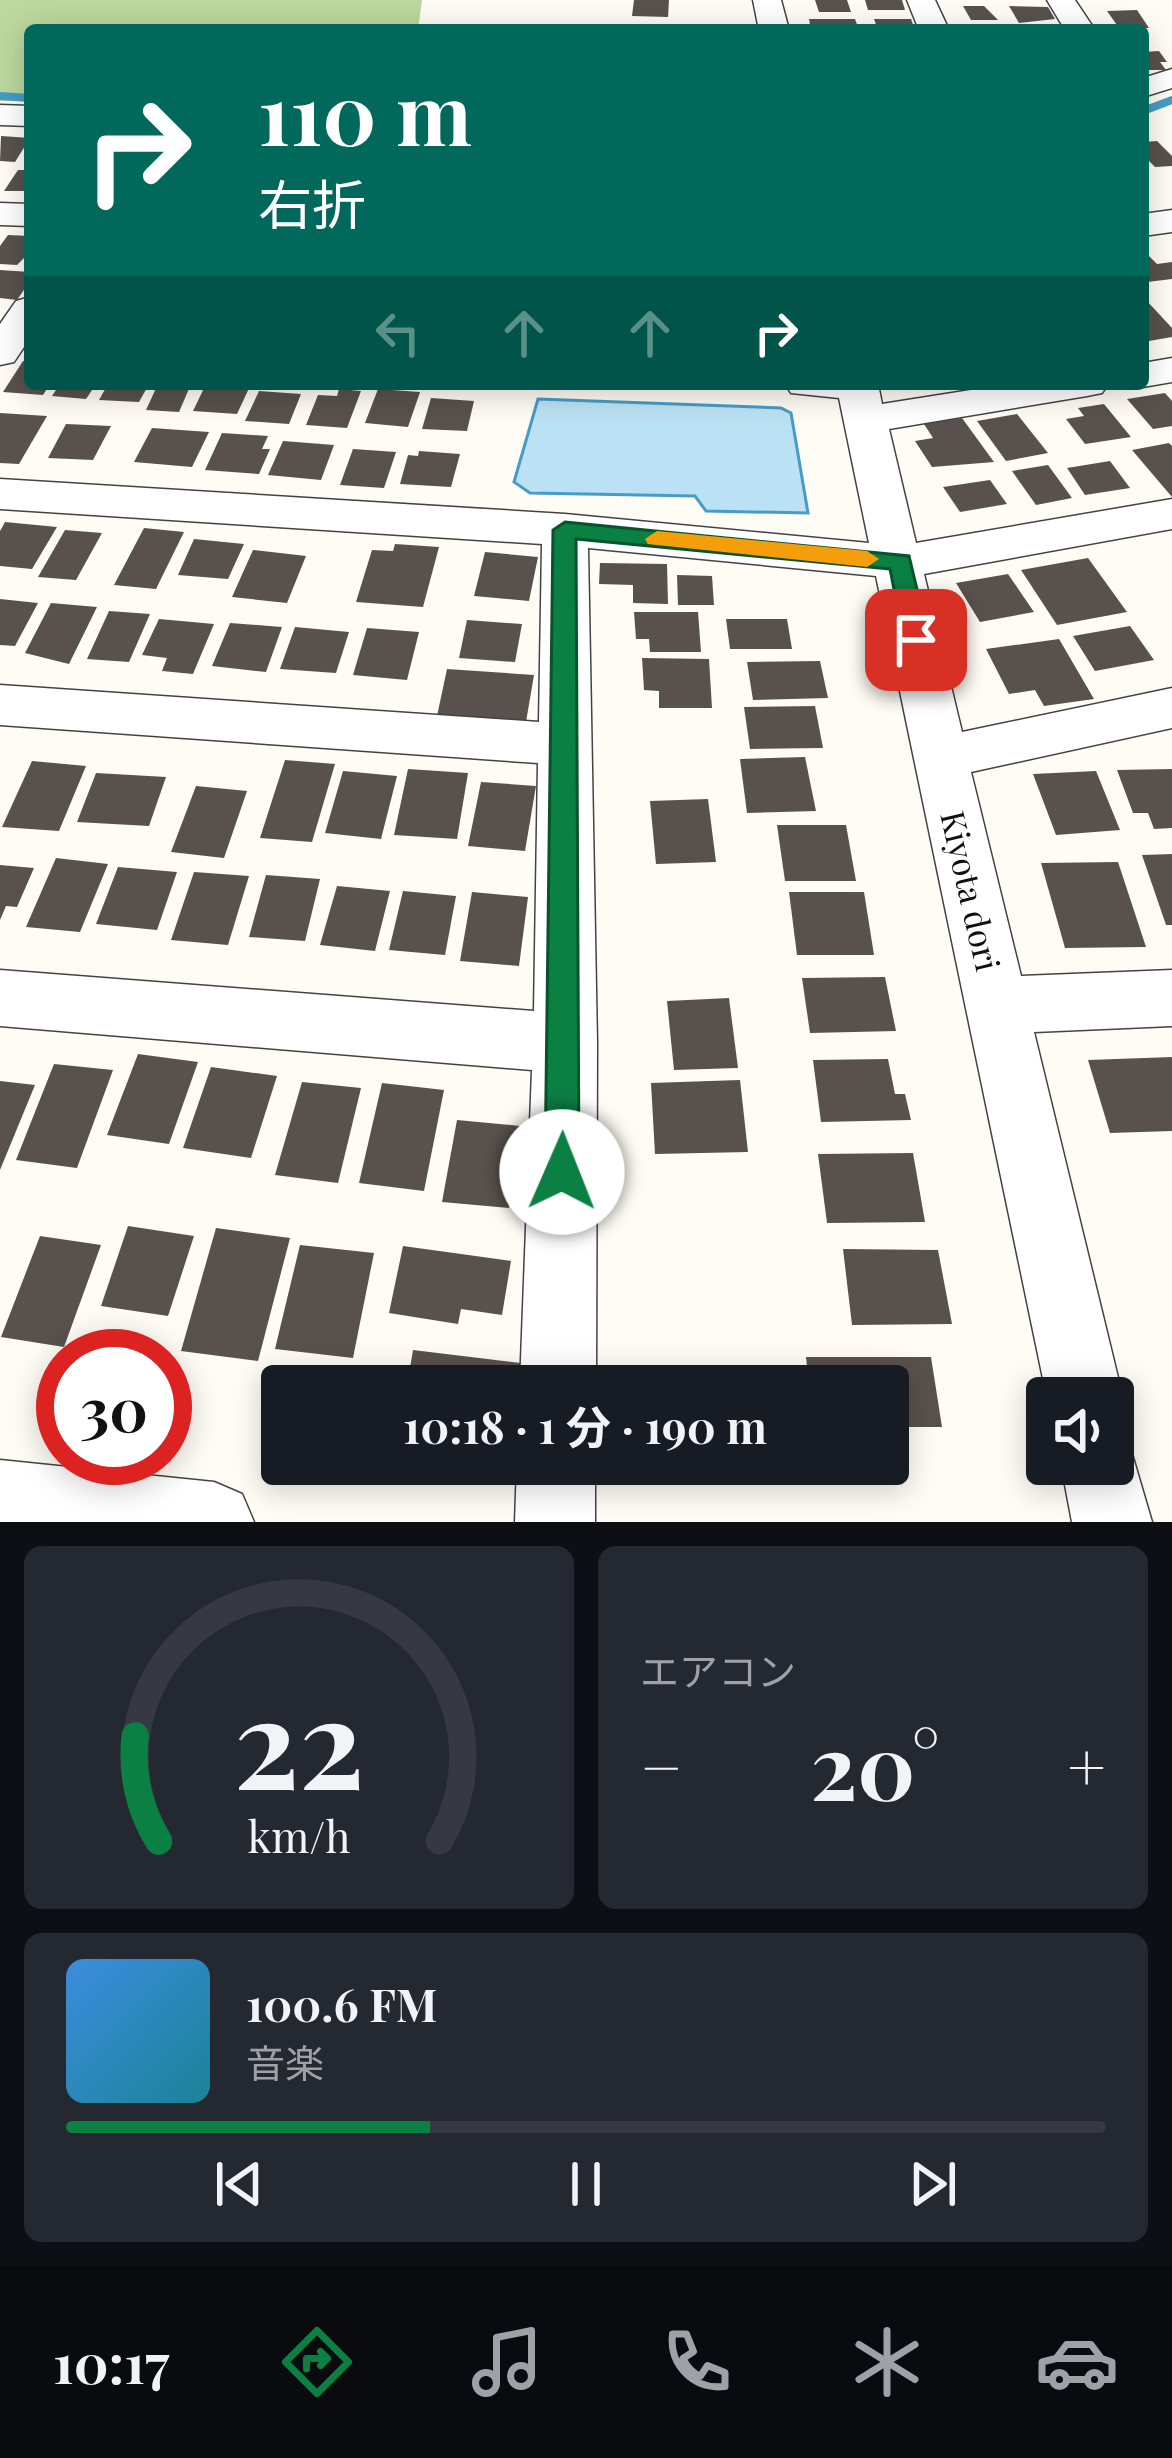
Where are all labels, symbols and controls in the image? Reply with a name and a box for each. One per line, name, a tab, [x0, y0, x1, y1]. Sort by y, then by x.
text: 110 m	[258, 55, 472, 167]
icon: right	[60, 72, 216, 228]
text: 右折	[258, 167, 366, 239]
icon: left	[365, 300, 431, 366]
icon: ahead	[491, 300, 557, 366]
icon: ahead	[617, 300, 683, 366]
icon: right	[743, 300, 809, 366]
pin	[865, 589, 967, 691]
icon: arrive	[883, 607, 949, 673]
street label: Kiyota dori	[932, 806, 1012, 975]
position arrow	[499, 1109, 625, 1235]
speed limit sign: 30	[36, 1329, 192, 1485]
map controls	[1026, 1377, 1134, 1485]
button: sound	[1026, 1377, 1134, 1485]
text: 10:18 · 1 分 · 190 m	[403, 1395, 767, 1455]
text: エアコン	[640, 1644, 796, 1696]
text: 22	[234, 1655, 364, 1821]
text: 20°	[810, 1704, 940, 1824]
text: −	[640, 1721, 683, 1809]
text: +	[1067, 1721, 1106, 1809]
text: km/h	[248, 1806, 350, 1863]
text: 100.6 FM	[246, 1973, 438, 2033]
text: 音楽	[246, 2036, 324, 2088]
icon: previous	[206, 2151, 272, 2217]
icon: pause	[553, 2151, 619, 2217]
icon: next	[900, 2151, 966, 2217]
icon: directions	[275, 2320, 359, 2404]
icon: music	[465, 2320, 549, 2404]
icon: phone	[655, 2320, 739, 2404]
icon: climate	[845, 2320, 929, 2404]
icon: car	[1035, 2320, 1119, 2404]
text: 10:17	[53, 2326, 169, 2398]

